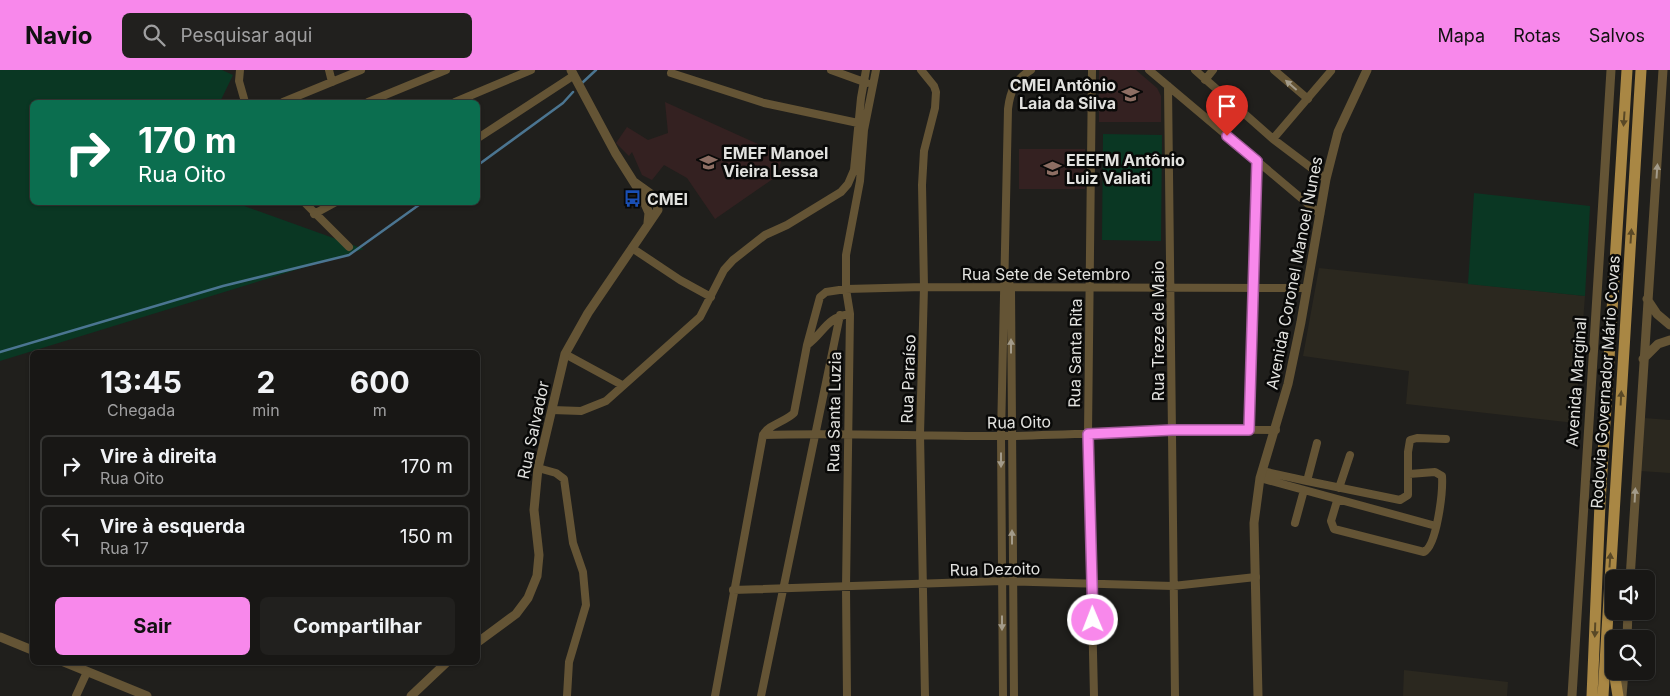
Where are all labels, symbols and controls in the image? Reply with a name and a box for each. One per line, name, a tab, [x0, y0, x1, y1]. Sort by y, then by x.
search box	[122, 13, 472, 58]
text: Navio	[25, 21, 92, 50]
icon: search	[140, 21, 168, 49]
text: Pesquisar aqui	[180, 24, 312, 47]
text: Mapa	[1437, 25, 1485, 46]
text: Rotas	[1513, 25, 1561, 46]
text: Salvos	[1589, 25, 1645, 46]
place label: CMEI Antônio Laia da Silva	[1010, 75, 1116, 113]
one-way arrow	[1285, 79, 1298, 90]
school or university icon: CMEI Antônio Laia da Silva	[1120, 84, 1140, 104]
pin	[1206, 85, 1248, 136]
icon: arrive	[1213, 92, 1241, 120]
one-way arrow	[1619, 111, 1627, 127]
text: 170 m	[138, 119, 237, 161]
icon: right	[55, 120, 120, 185]
place label: EMEF Manoel Vieira Lessa	[723, 143, 828, 181]
place label: EEEFM Antônio Luiz Valiati	[1066, 150, 1185, 188]
school or university icon: EMEF Manoel Vieira Lessa	[699, 152, 719, 172]
street label: Avenida Coronel Manoel Nunes	[1262, 155, 1326, 391]
school or university icon: EEEFM Antônio Luiz Valiati	[1042, 159, 1062, 179]
text: Rua Oito	[138, 161, 226, 187]
one-way arrow	[1653, 163, 1661, 179]
bus stop icon: CMEI	[623, 189, 643, 209]
place label: CMEI	[647, 189, 688, 209]
one-way arrow	[1627, 227, 1635, 243]
street label: Rodovia Governador Mário Covas	[1586, 255, 1624, 509]
street label: Rua Treze de Maio	[1148, 261, 1168, 401]
street label: Rua Sete de Setembro	[962, 264, 1130, 284]
street label: Rua Santa Rita	[1064, 298, 1086, 408]
street label: Avenida Marginal	[1561, 317, 1591, 447]
street label: Rua Paraíso	[896, 334, 920, 424]
one-way arrow	[1007, 338, 1015, 354]
street label: Rua Santa Luzia	[823, 351, 845, 473]
text: 13:45	[100, 364, 182, 400]
text: 2	[256, 364, 275, 400]
text: 600	[350, 364, 410, 400]
street label: Rua Salvador	[513, 379, 553, 481]
one-way arrow	[1618, 390, 1626, 406]
text: Chegada	[107, 400, 175, 420]
text: min	[252, 400, 280, 420]
text: m	[373, 400, 387, 420]
street label: Rua Oito	[987, 411, 1051, 433]
text: Vire à direita	[100, 445, 217, 468]
icon: right	[57, 452, 85, 480]
one-way arrow	[997, 452, 1005, 468]
text: 170 m	[401, 455, 453, 478]
text: Rua Oito	[100, 468, 164, 488]
one-way arrow	[1632, 487, 1640, 503]
text: Vire à esquerda	[100, 515, 245, 538]
icon: left	[57, 522, 85, 550]
text: 150 m	[400, 525, 453, 548]
one-way arrow	[1008, 528, 1016, 544]
text: Rua 17	[100, 538, 149, 558]
one-way arrow	[1607, 552, 1615, 568]
street label: Rua Dezoito	[950, 558, 1040, 580]
map controls	[1605, 570, 1655, 680]
button: sound	[1605, 570, 1655, 620]
position arrow	[1066, 593, 1118, 645]
button: Sair	[55, 597, 250, 655]
button: Compartilhar	[260, 597, 455, 655]
one-way arrow	[998, 615, 1006, 631]
one-way arrow	[1591, 623, 1599, 639]
button: search	[1605, 630, 1655, 680]

